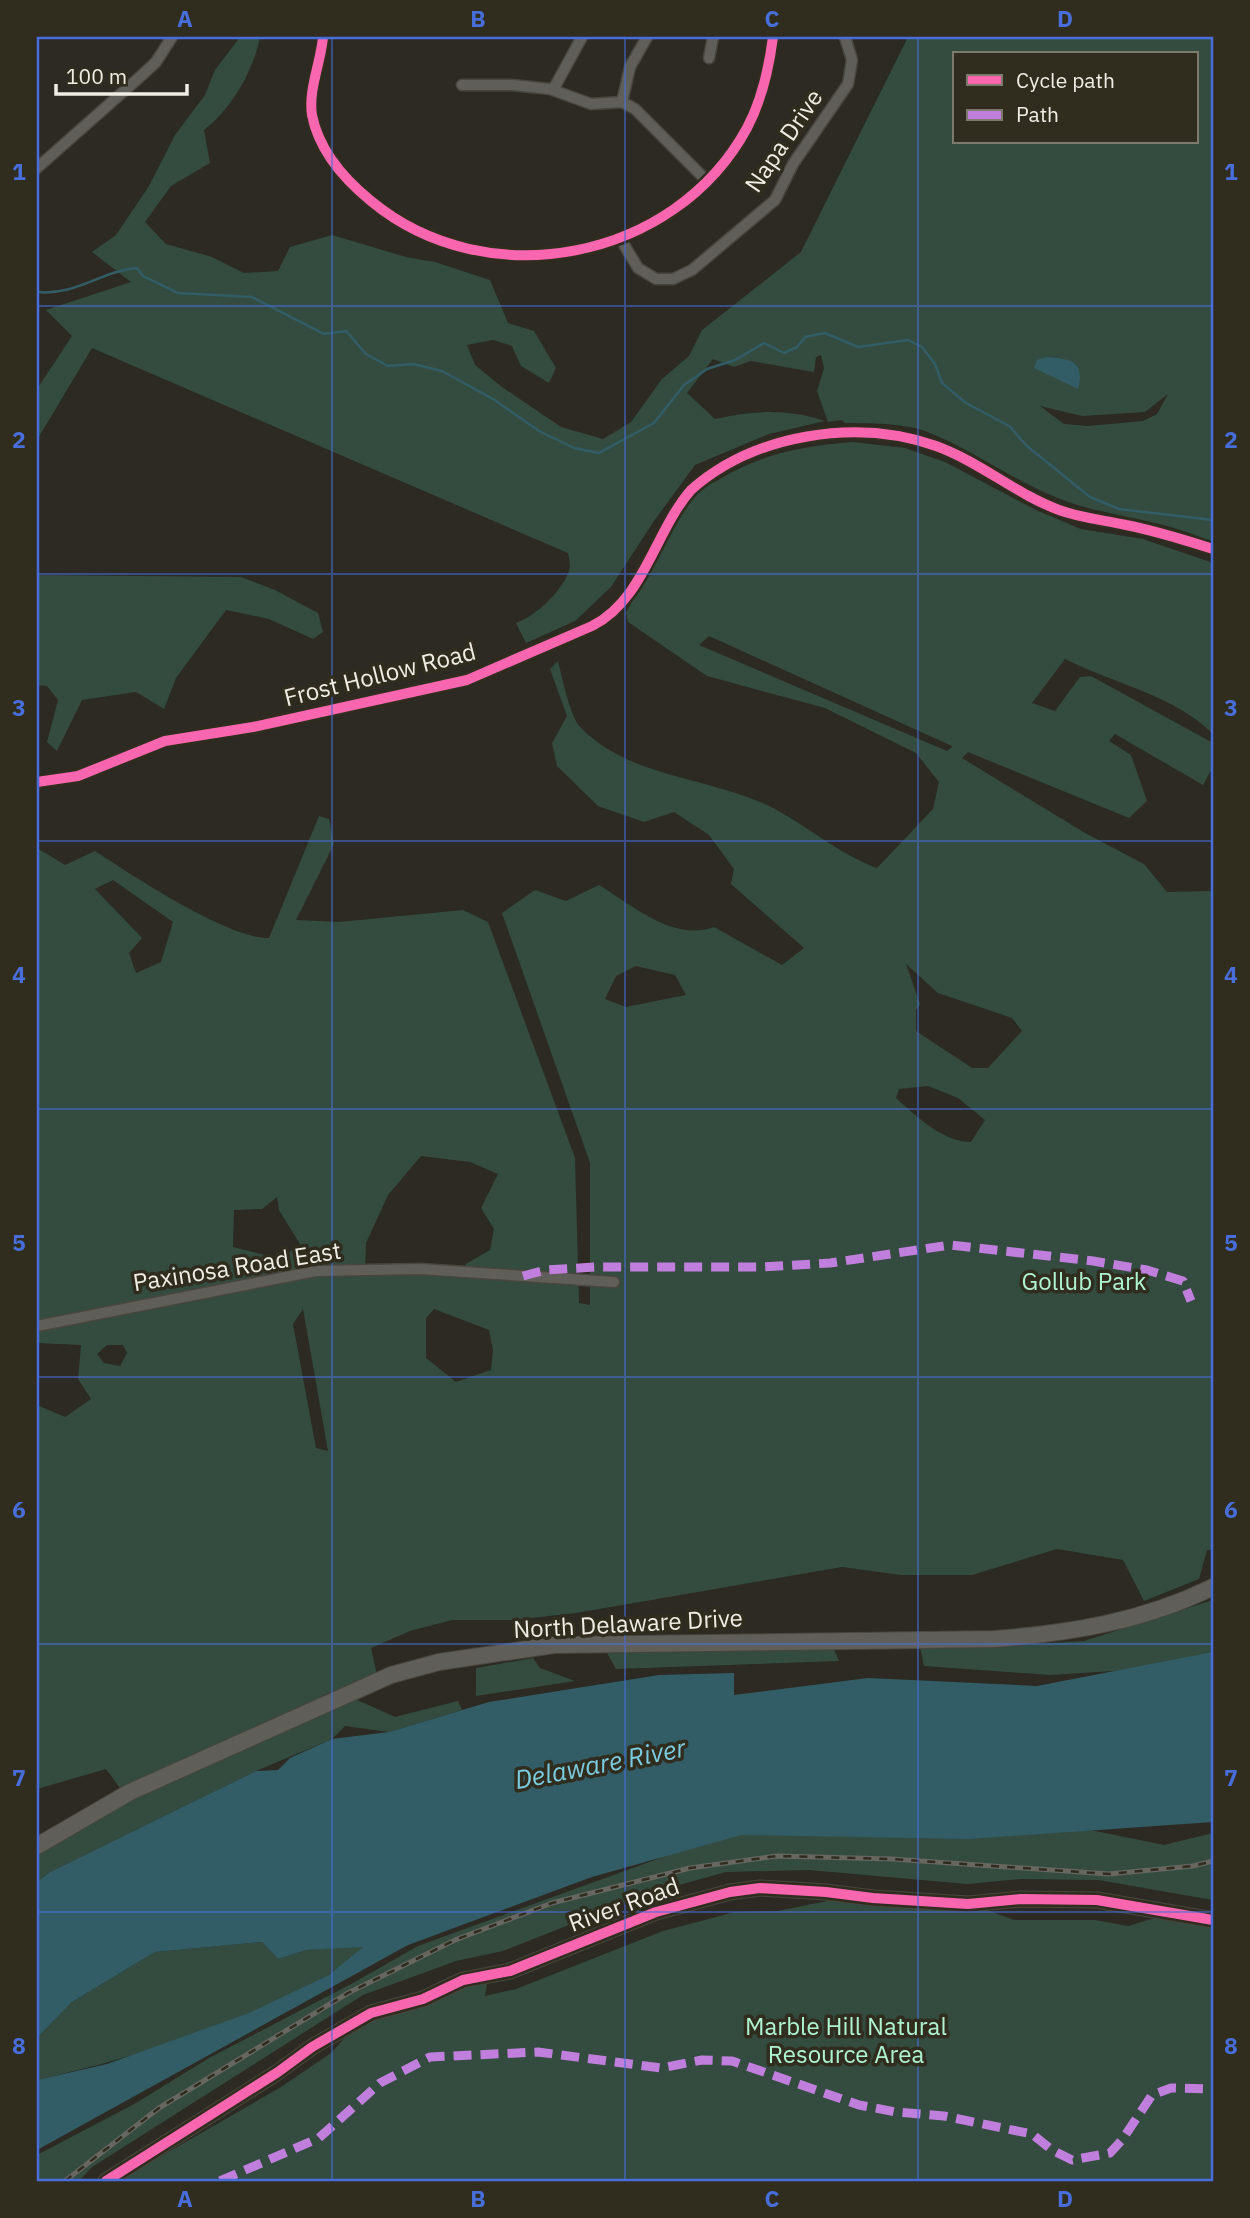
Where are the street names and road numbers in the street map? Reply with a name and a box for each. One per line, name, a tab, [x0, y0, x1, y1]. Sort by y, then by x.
street label: Napa Drive	[737, 83, 829, 198]
street label: Frost Hollow Road	[281, 635, 479, 713]
street label: Paxinosa Road East	[131, 1234, 343, 1298]
street label: North Delaware Drive	[512, 1601, 744, 1645]
street label: River Road	[564, 1869, 684, 1939]

